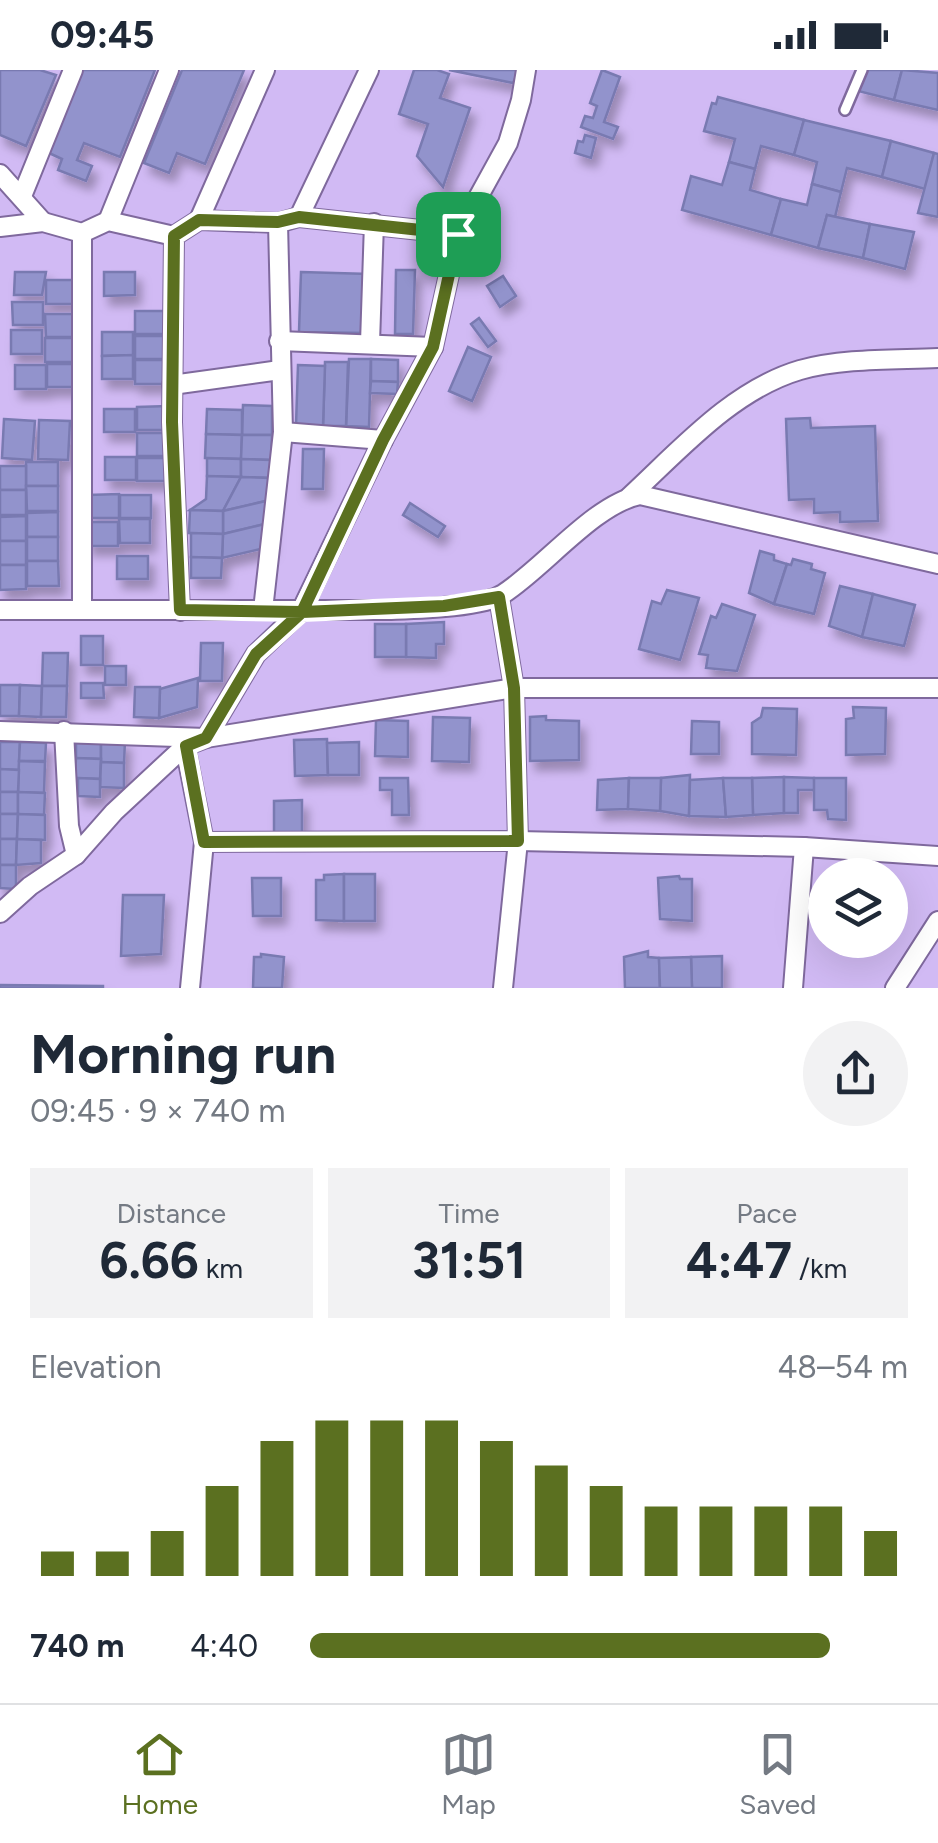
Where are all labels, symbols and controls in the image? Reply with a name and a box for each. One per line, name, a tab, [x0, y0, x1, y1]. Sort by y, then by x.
text: 09:45	[50, 12, 154, 58]
pin	[416, 192, 501, 277]
icon: arrive	[431, 207, 486, 262]
map controls	[808, 858, 908, 958]
button: layers	[808, 858, 908, 958]
text: Morning run	[30, 1021, 336, 1087]
button: share	[803, 1021, 908, 1126]
text: 09:45 · 9 × 740 m	[30, 1092, 286, 1130]
text: Distance	[116, 1196, 226, 1230]
text: Time	[438, 1196, 500, 1230]
text: Pace	[736, 1196, 797, 1230]
text: 6.66	[99, 1230, 199, 1291]
text: 31:51	[412, 1230, 526, 1291]
text: 4:47	[686, 1230, 792, 1291]
text: km	[199, 1251, 243, 1285]
text: /km	[792, 1251, 847, 1285]
text: Elevation	[30, 1348, 162, 1386]
text: 48–54 m	[777, 1348, 908, 1386]
text: 740 m	[30, 1627, 124, 1665]
text: 4:40	[190, 1627, 258, 1665]
tab: Home	[122, 1727, 198, 1821]
tab: Map	[441, 1727, 496, 1821]
tab: Saved	[739, 1727, 816, 1821]

